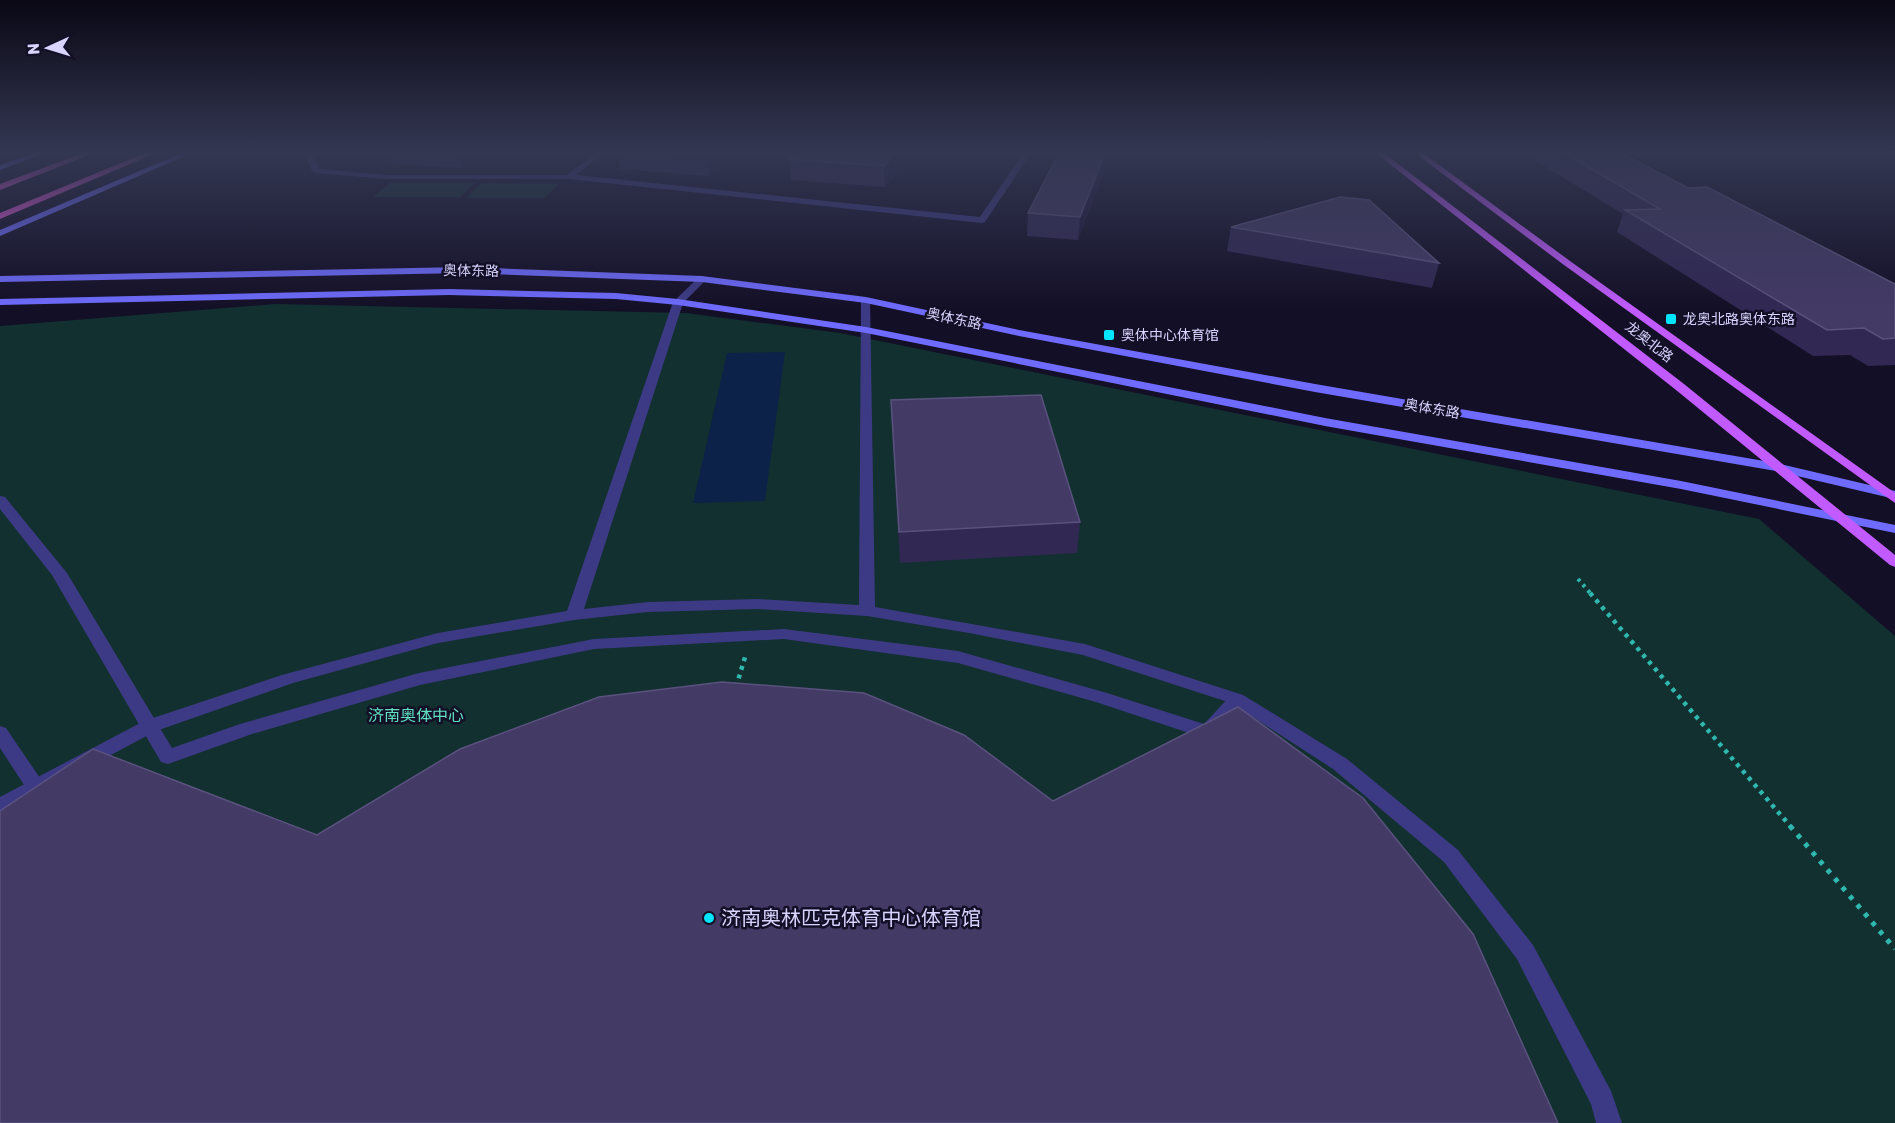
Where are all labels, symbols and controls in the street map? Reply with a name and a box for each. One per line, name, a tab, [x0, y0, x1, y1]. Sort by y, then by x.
north arrow	[18, 18, 78, 78]
text: N	[24, 43, 43, 55]
street label: 奥体东路	[443, 262, 499, 280]
street label: 奥体东路	[925, 305, 983, 333]
place label: 龙奥北路奥体东路	[1683, 311, 1795, 328]
marker: 龙奥北路奥体东路	[1664, 312, 1678, 326]
street label: 龙奥北路	[1622, 318, 1676, 366]
place label: 奥体中心体育馆	[1121, 327, 1219, 344]
marker: 奥体中心体育馆	[1102, 328, 1116, 342]
street label: 奥体东路	[1403, 396, 1461, 422]
park label: 济南奥体中心	[368, 706, 464, 725]
place label: 济南奥林匹克体育中心体育馆	[721, 906, 981, 930]
marker: 济南奥林匹克体育中心体育馆	[702, 911, 716, 925]

